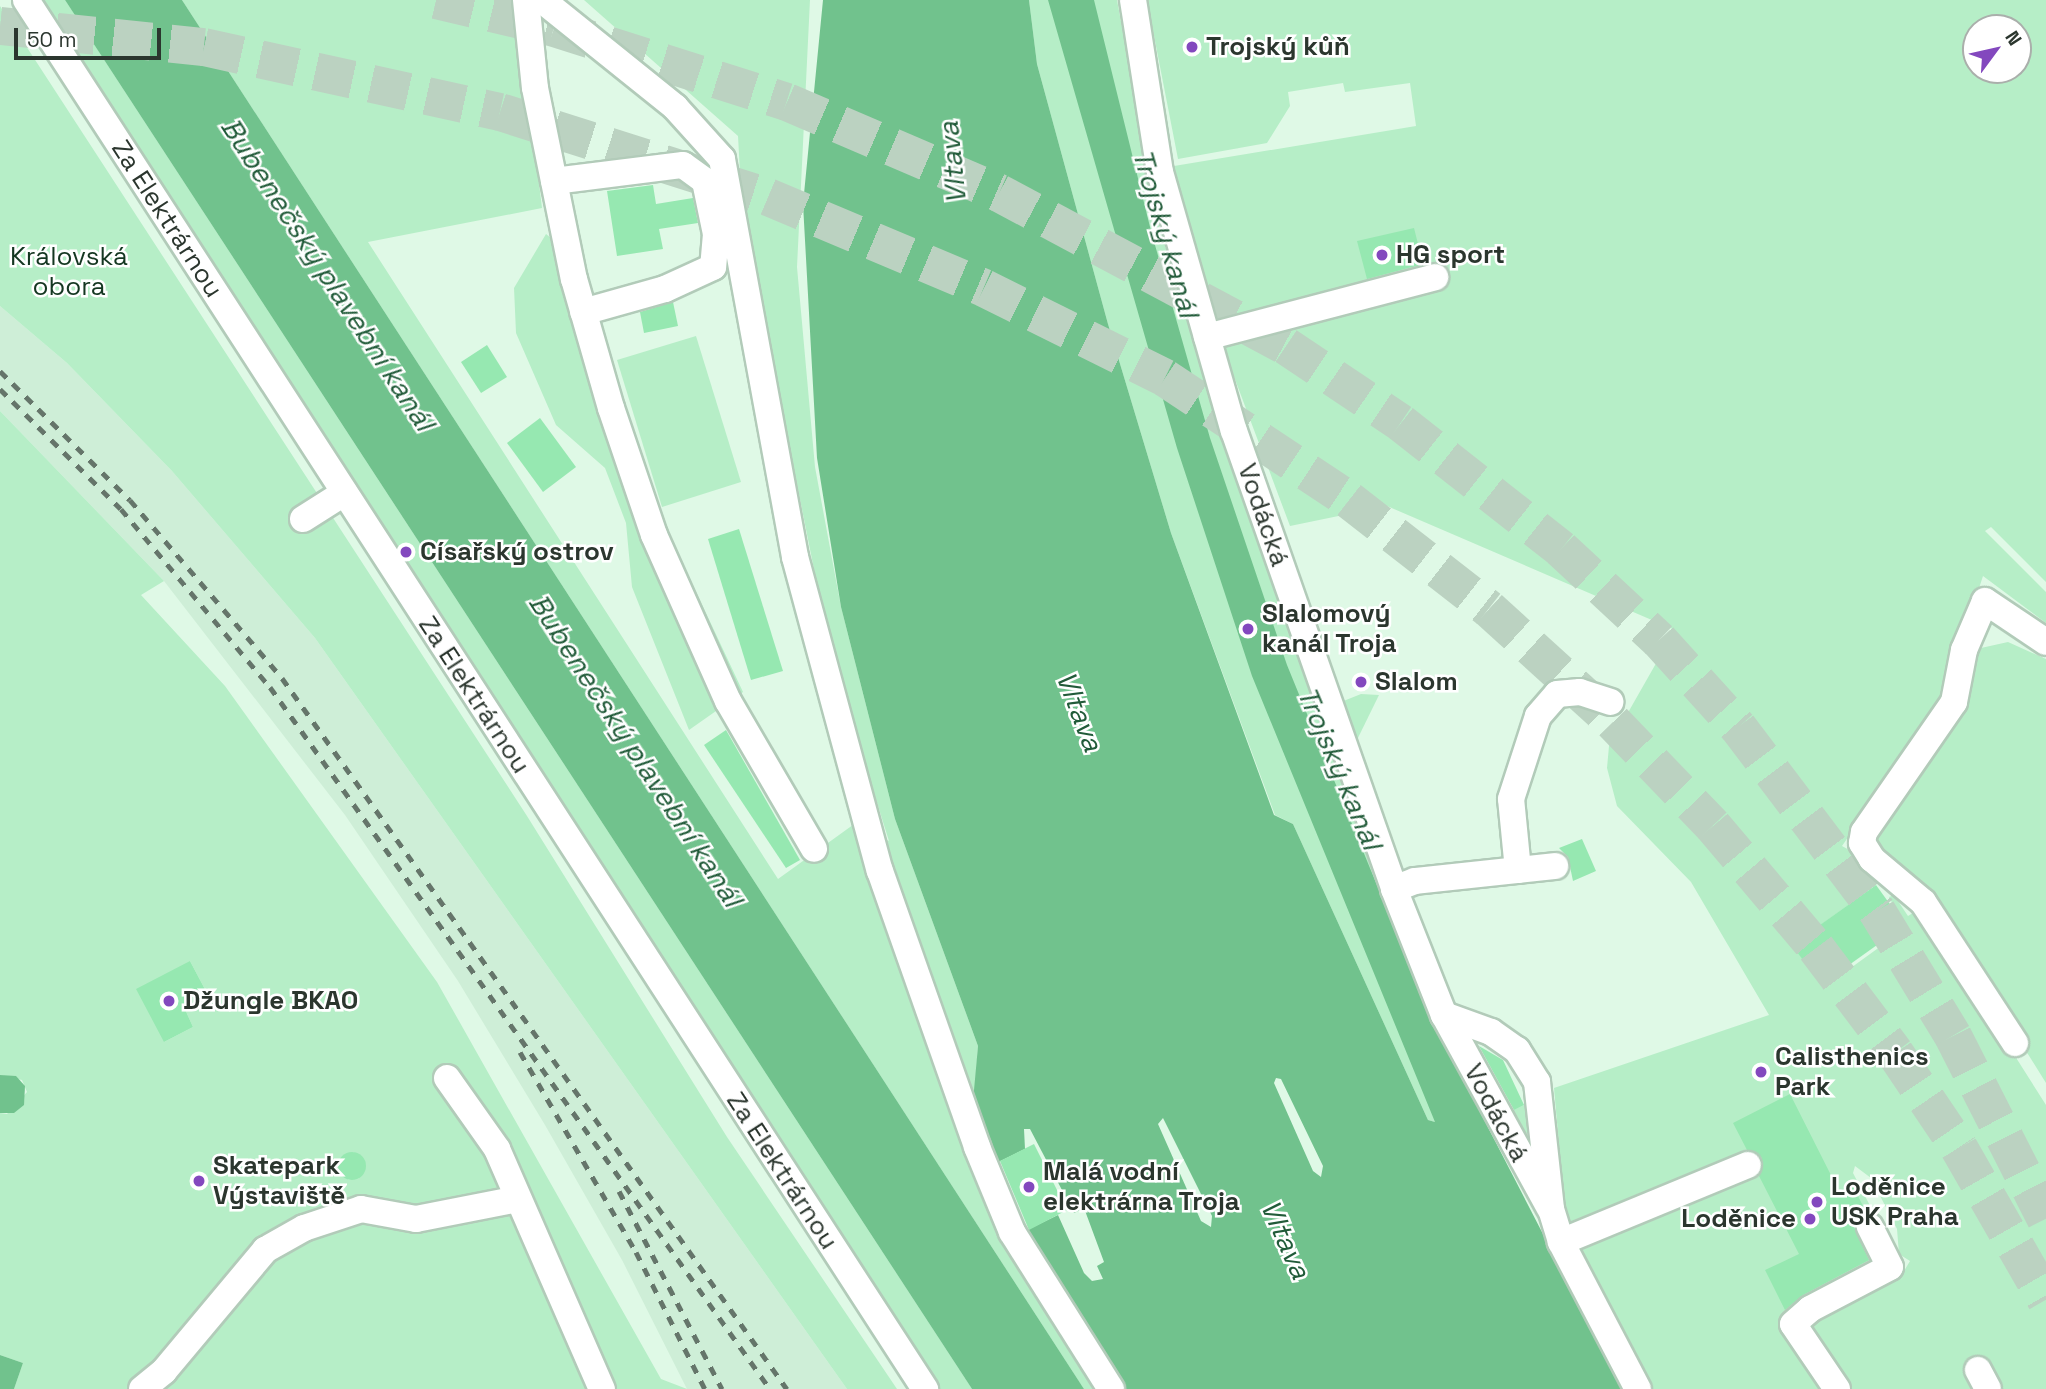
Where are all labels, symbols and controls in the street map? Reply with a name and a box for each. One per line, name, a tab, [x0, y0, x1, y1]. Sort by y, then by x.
scale bar	[18, 14, 164, 58]
north arrow	[1962, 14, 2032, 84]
text: 50 m	[27, 26, 77, 53]
text: N	[1999, 26, 2027, 51]
place label: Trojský kůň	[1206, 31, 1350, 63]
marker: Trojský kůň	[1184, 39, 1200, 55]
water label: Bubenečský plavební kanál	[214, 111, 442, 437]
water label: Vltava	[931, 120, 973, 206]
street label: Za Elektrárnou	[105, 135, 229, 303]
water label: Trojský kanál	[1126, 145, 1206, 321]
place label: HG sport	[1396, 239, 1505, 271]
park label: Královská obora	[10, 241, 128, 302]
marker: HG sport	[1374, 247, 1390, 263]
street label: Vodácká	[1231, 459, 1295, 571]
place label: Císařský ostrov	[420, 536, 614, 568]
marker: Císařský ostrov	[398, 544, 414, 560]
water label: Bubenečský plavební kanál	[522, 587, 750, 913]
place label: Slalomový kanál Troja	[1262, 598, 1397, 660]
street label: Za Elektrárnou	[412, 611, 536, 779]
marker: Slalomový kanál Troja	[1240, 621, 1256, 637]
water label: Vltava	[1049, 666, 1111, 756]
place label: Slalom	[1375, 666, 1458, 698]
marker: Slalom	[1353, 674, 1369, 690]
water label: Trojský kanál	[1291, 681, 1389, 855]
place label: Džungle BKAO	[183, 985, 358, 1017]
marker: Džungle BKAO	[161, 993, 177, 1009]
place label: Calisthenics Park	[1775, 1041, 1929, 1102]
street label: Vodácká	[1457, 1059, 1535, 1167]
marker: Calisthenics Park	[1753, 1064, 1769, 1080]
street label: Za Elektrárnou	[720, 1087, 844, 1255]
place label: Skatepark Výstaviště	[213, 1150, 345, 1212]
place label: Malá vodní elektrárna Troja	[1043, 1156, 1241, 1218]
place label: Loděnice USK Praha	[1831, 1171, 1959, 1232]
marker: Skatepark Výstaviště	[191, 1173, 207, 1189]
marker: Malá vodní elektrárna Troja	[1021, 1179, 1037, 1195]
water label: Vltava	[1254, 1194, 1318, 1284]
marker: Loděnice USK Praha	[1809, 1194, 1825, 1210]
place label: Loděnice	[1681, 1203, 1796, 1235]
marker: Loděnice	[1802, 1211, 1818, 1227]

